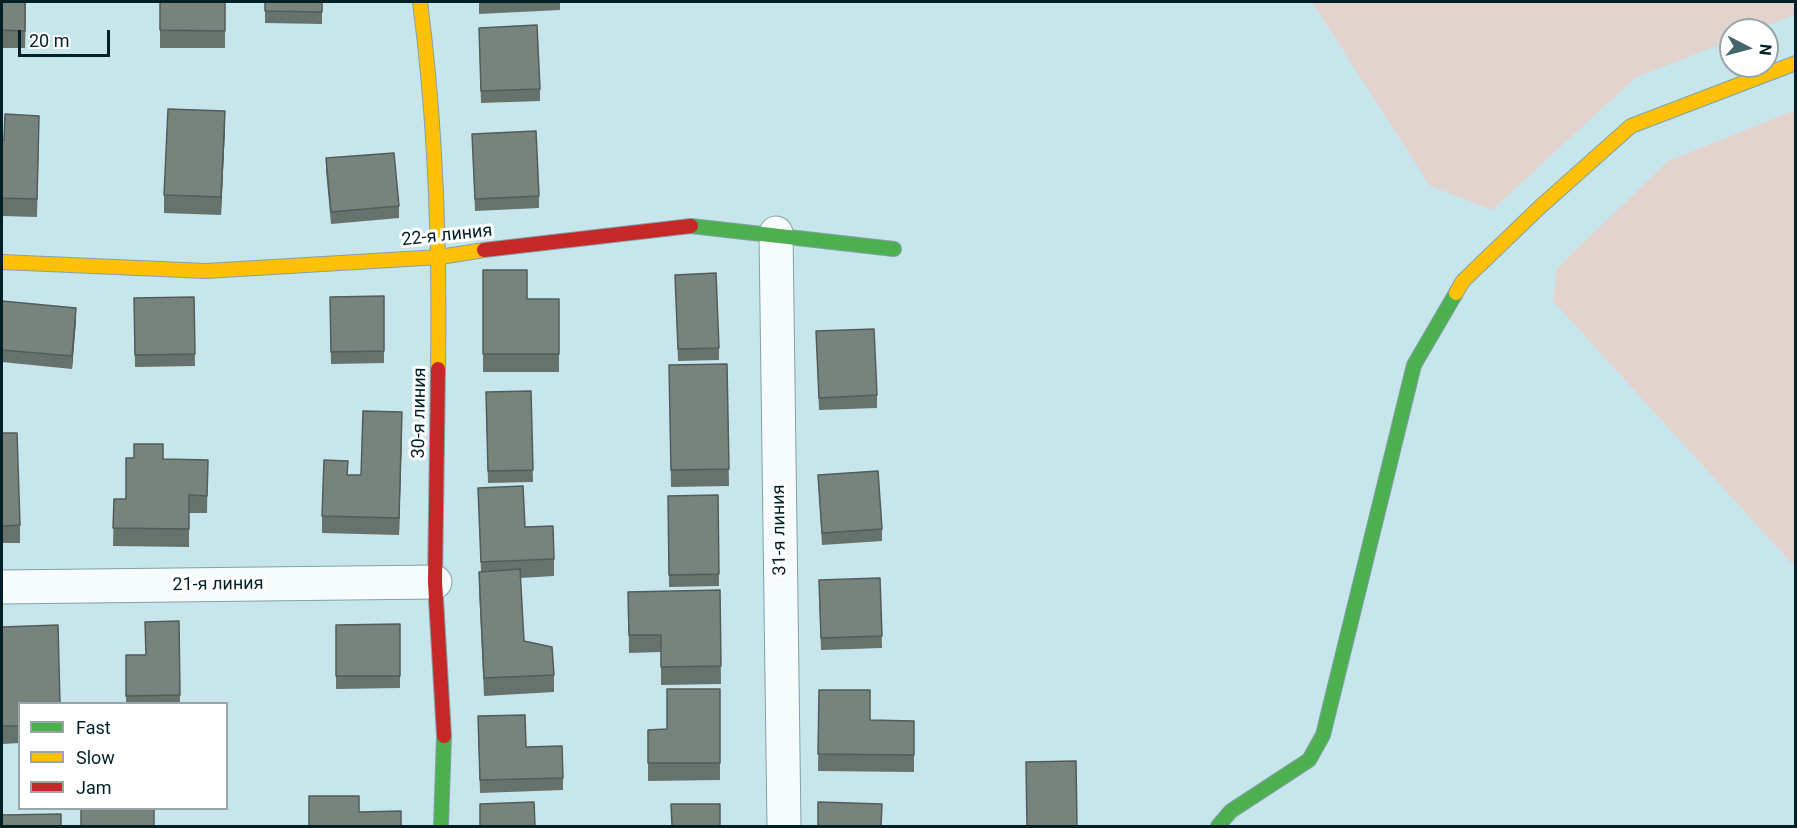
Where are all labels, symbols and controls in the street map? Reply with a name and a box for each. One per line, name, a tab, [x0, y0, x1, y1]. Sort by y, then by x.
scale bar	[21, 18, 112, 56]
north arrow	[1719, 18, 1779, 78]
text: 20 m	[29, 30, 69, 51]
text: N	[1755, 43, 1775, 56]
street label: 22-я линия	[401, 221, 493, 251]
street label: 30-я линия	[408, 367, 432, 459]
street label: 31-я линия	[768, 484, 792, 576]
street label: 21-я линия	[172, 573, 264, 597]
legend	[18, 702, 228, 810]
text: Fast	[76, 717, 111, 738]
text: Slow	[76, 747, 115, 768]
text: Jam	[76, 777, 112, 798]

